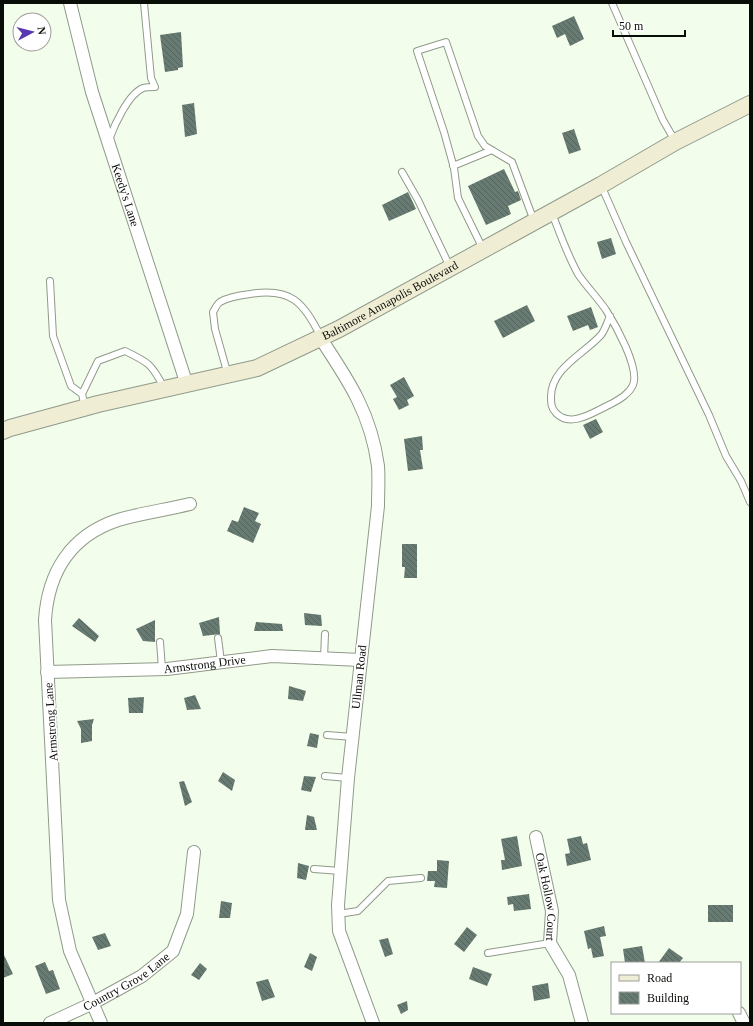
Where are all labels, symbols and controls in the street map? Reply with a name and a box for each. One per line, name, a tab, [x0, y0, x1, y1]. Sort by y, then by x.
north arrow	[12, 12, 52, 52]
scale bar	[613, 12, 685, 38]
text: 50 m	[619, 19, 644, 33]
text: N	[35, 26, 48, 36]
street label: Keedy's Lane	[109, 162, 142, 228]
street label: Baltimore Annapolis Boulevard	[320, 258, 460, 343]
street label: Ullman Road	[349, 644, 369, 710]
street label: Armstrong Drive	[163, 652, 246, 676]
street label: Armstrong Lane	[41, 682, 61, 762]
street label: Oak Hollow Court	[533, 851, 559, 942]
street label: Country Grove Lane	[81, 950, 172, 1014]
legend	[611, 962, 741, 1014]
text: Road	[647, 971, 672, 985]
text: Building	[647, 991, 689, 1005]

